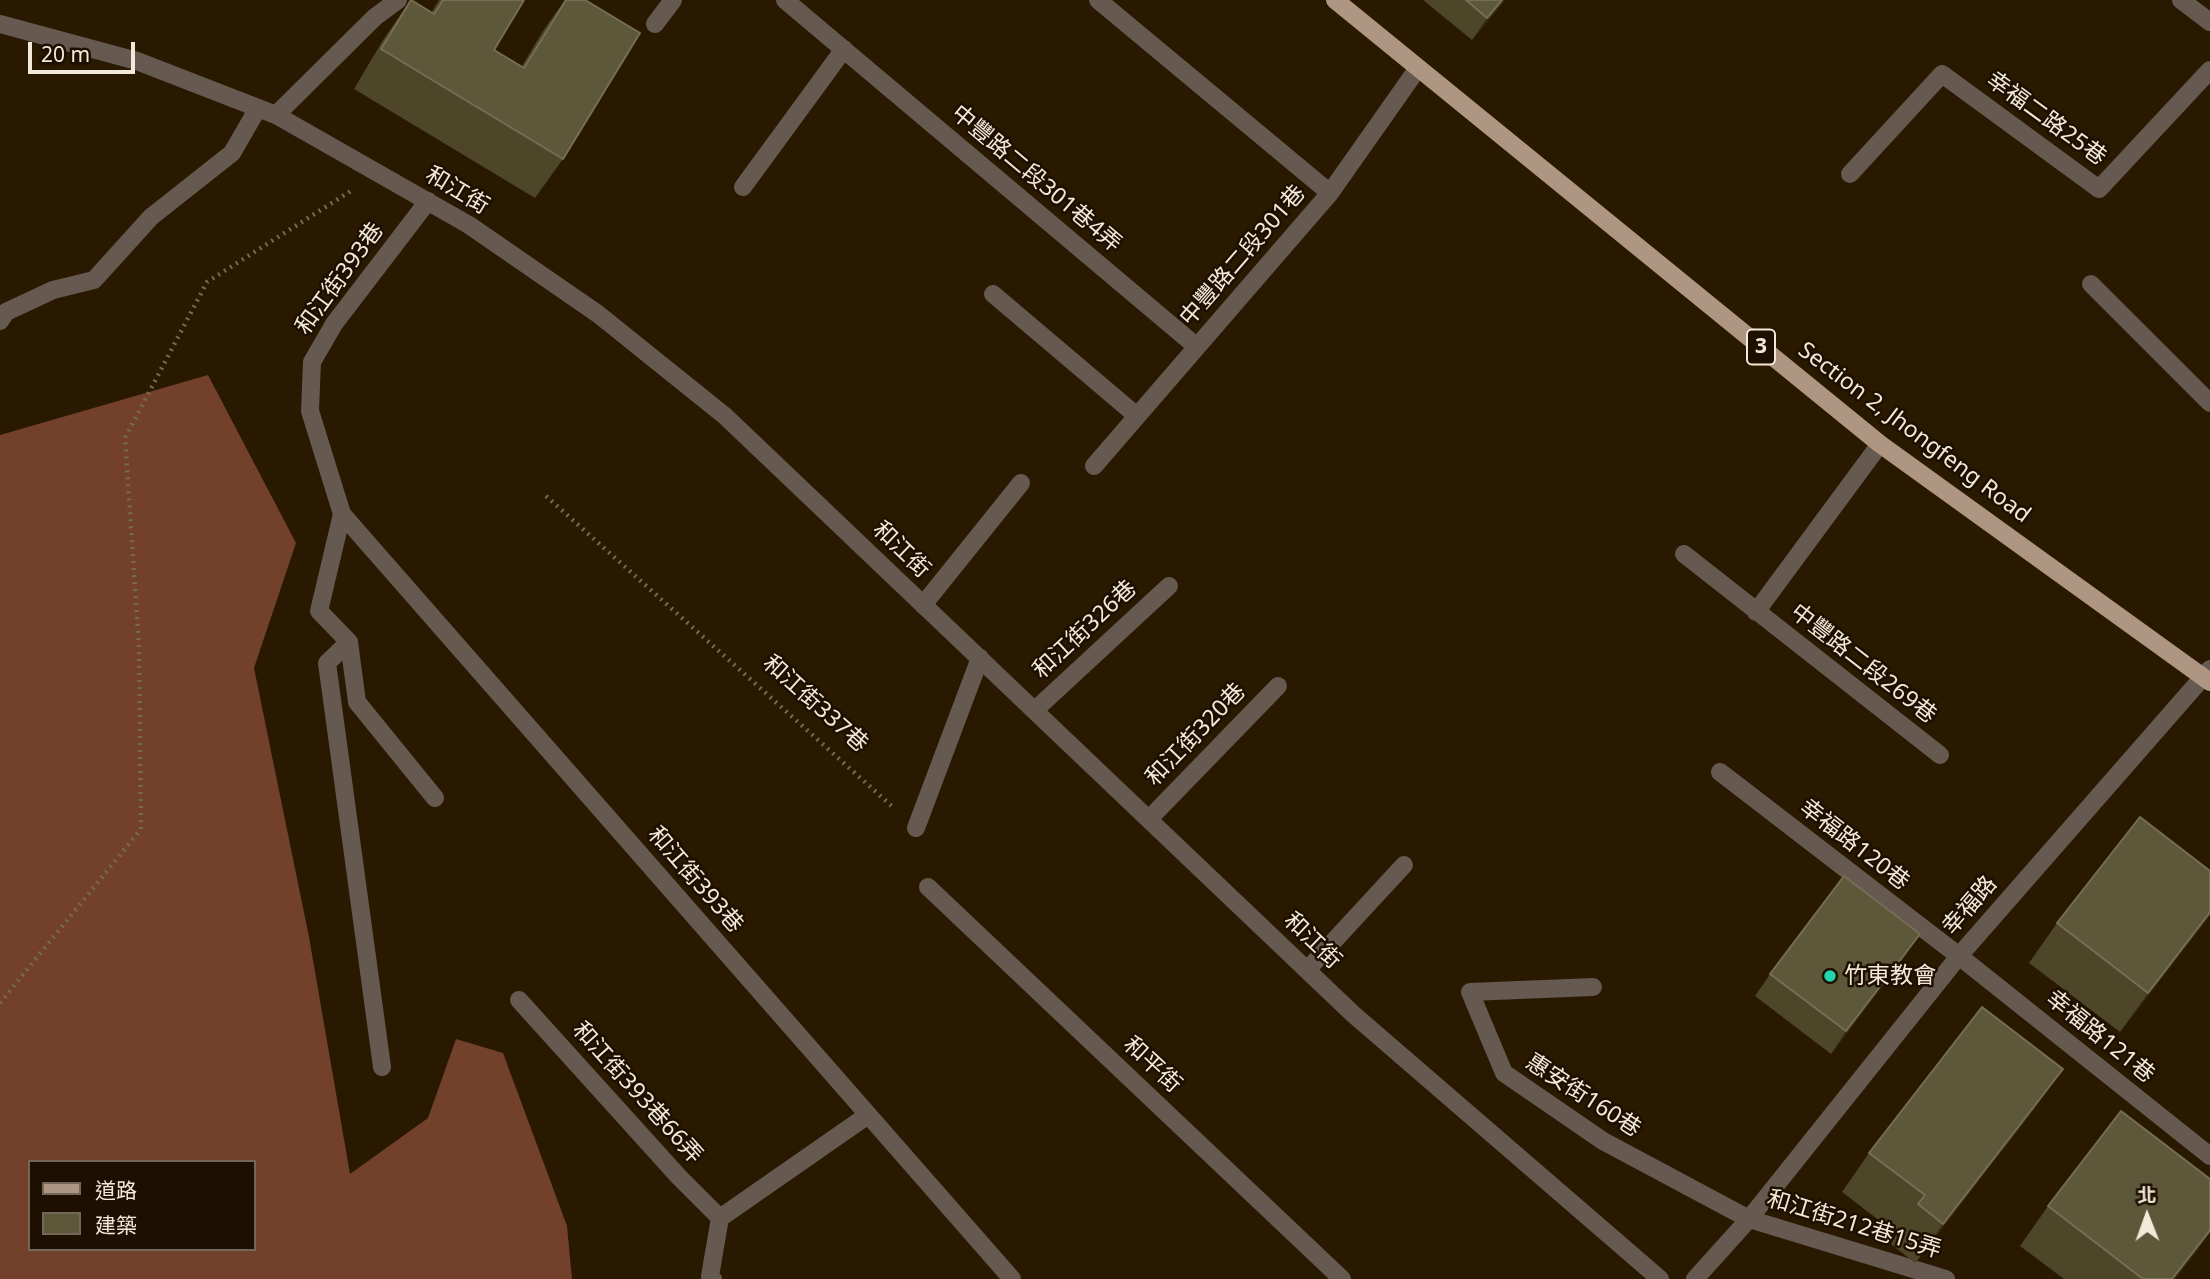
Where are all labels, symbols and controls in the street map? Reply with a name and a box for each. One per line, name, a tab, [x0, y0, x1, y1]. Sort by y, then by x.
scale bar	[32, 28, 138, 72]
text: 20 m	[41, 40, 90, 68]
street label: 幸福二路25巷	[1981, 66, 2111, 172]
street label: 中豐路二段301巷4弄	[945, 100, 1127, 258]
street label: 和江街	[420, 161, 494, 221]
street label: 中豐路二段301巷	[1174, 180, 1312, 332]
street label: 和江街393巷	[290, 218, 390, 340]
road number: 3	[1747, 330, 1775, 364]
street label: Section 2, Jhongfeng Road	[1792, 337, 2036, 529]
street label: 和江街	[867, 516, 935, 584]
street label: 和江街326巷	[1028, 575, 1142, 685]
street label: 中豐路二段269巷	[1785, 598, 1941, 730]
street label: 和江街337巷	[757, 650, 873, 758]
street label: 和江街320巷	[1140, 678, 1252, 792]
street label: 幸福路120巷	[1794, 794, 1914, 896]
street label: 和江街393巷	[641, 821, 749, 939]
street label: 幸福路	[1937, 871, 2003, 941]
street label: 和江街	[1278, 907, 1346, 975]
place label: 竹東教會	[1844, 962, 1936, 990]
marker: 竹東教會	[1822, 968, 1838, 984]
street label: 幸福路121巷	[2040, 985, 2160, 1089]
street label: 和江街393巷66弄	[566, 1017, 708, 1169]
street label: 和平街	[1117, 1031, 1187, 1099]
street label: 惠安街160巷	[1520, 1049, 1646, 1143]
legend	[28, 1160, 256, 1251]
text: 道路	[95, 1176, 137, 1204]
north arrow	[2112, 1181, 2182, 1251]
text: 北	[2137, 1182, 2156, 1208]
street label: 和江街212巷15弄	[1764, 1185, 1944, 1265]
text: 建築	[95, 1211, 137, 1239]

